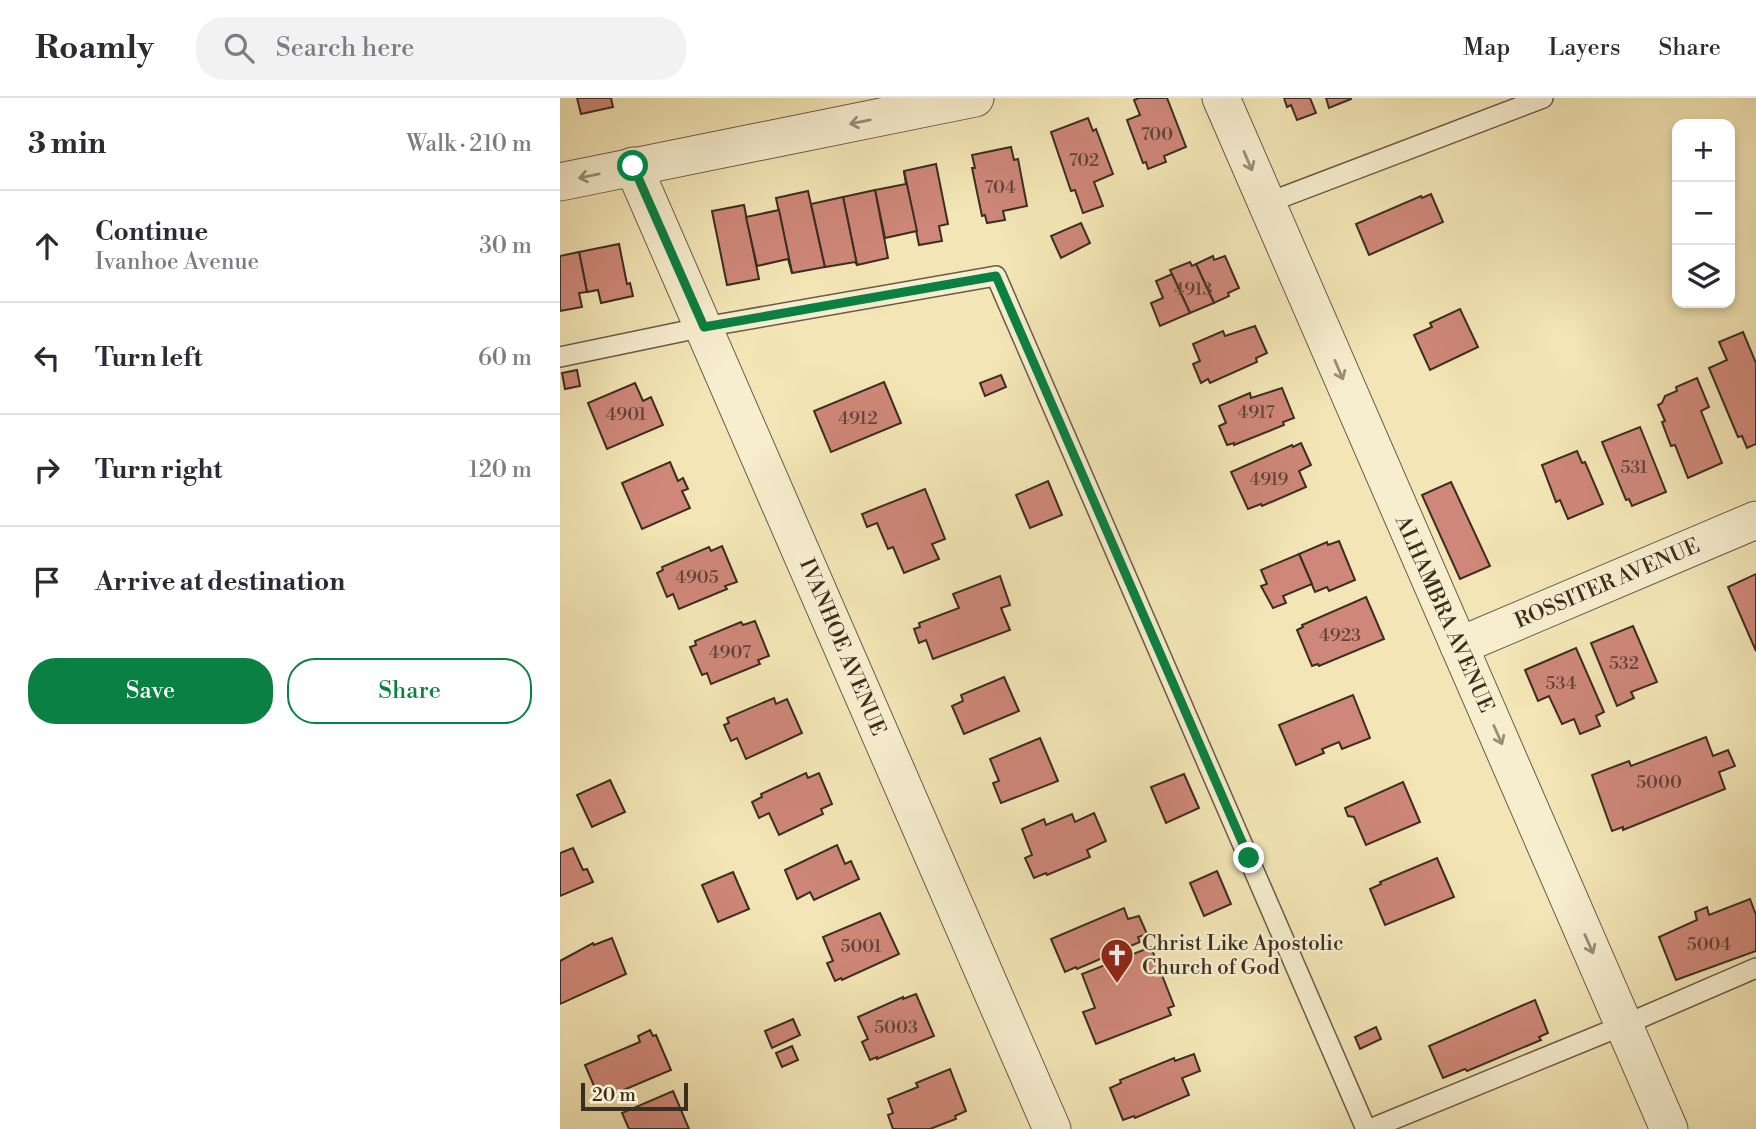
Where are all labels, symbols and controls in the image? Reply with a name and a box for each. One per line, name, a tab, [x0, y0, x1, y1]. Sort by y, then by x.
search box	[196, 17, 686, 80]
text: Roamly	[35, 28, 154, 69]
icon: search	[220, 29, 258, 67]
text: Search here	[276, 32, 414, 64]
text: Map	[1463, 33, 1510, 63]
text: Layers	[1548, 33, 1620, 63]
text: Share	[1658, 33, 1721, 63]
one-way arrow	[849, 115, 872, 129]
map controls	[1672, 119, 1735, 308]
button: +	[1672, 119, 1735, 182]
house number: 700	[1141, 123, 1173, 146]
text: 3 min	[28, 125, 106, 163]
text: Walk · 210 m	[406, 130, 532, 158]
house number: 702	[1069, 149, 1099, 172]
one-way arrow	[1242, 149, 1255, 171]
route start	[617, 150, 648, 181]
one-way arrow	[578, 170, 601, 183]
house number: 704	[984, 176, 1016, 199]
button: −	[1672, 182, 1735, 245]
text: Continue	[95, 216, 208, 248]
icon: ahead	[28, 227, 66, 265]
text: 30 m	[479, 232, 532, 260]
button: layers	[1672, 245, 1735, 308]
text: Ivanhoe Avenue	[95, 248, 259, 276]
house number: 4913	[1174, 278, 1212, 301]
icon: left	[28, 339, 66, 377]
text: Turn left	[95, 342, 203, 374]
text: 60 m	[478, 344, 532, 372]
one-way arrow	[1333, 358, 1346, 380]
house number: 4917	[1238, 401, 1274, 424]
house number: 4901	[606, 403, 647, 426]
house number: 4912	[838, 407, 878, 430]
icon: right	[28, 451, 66, 489]
text: Turn right	[95, 454, 223, 486]
text: 120 m	[468, 456, 532, 484]
house number: 531	[1620, 456, 1648, 479]
house number: 4919	[1249, 468, 1289, 491]
street label: ALHAMBRA AVENUE	[1388, 511, 1499, 717]
street label: ROSSITER AVENUE	[1511, 533, 1704, 635]
street label: IVANHOE AVENUE	[793, 555, 891, 740]
icon: arrive	[28, 563, 66, 601]
text: Arrive at destination	[95, 566, 345, 598]
house number: 4905	[675, 566, 719, 589]
house number: 4923	[1319, 624, 1361, 647]
house number: 4907	[709, 641, 751, 664]
house number: 532	[1609, 652, 1639, 675]
button: Save	[28, 658, 273, 724]
button: Share	[287, 658, 532, 724]
house number: 534	[1546, 672, 1577, 695]
one-way arrow	[1492, 724, 1505, 746]
house number: 5000	[1636, 771, 1682, 794]
route end	[1233, 842, 1264, 873]
place label: Christ Like Apostolic Church of God	[1142, 931, 1344, 981]
one-way arrow	[1583, 933, 1596, 954]
house number: 5004	[1687, 933, 1732, 956]
house number: 5001	[841, 935, 882, 958]
church icon: Christ Like Apostolic Church of God	[1098, 936, 1136, 985]
house number: 5003	[874, 1016, 918, 1039]
scale bar	[581, 1080, 688, 1112]
text: 20 m	[592, 1083, 636, 1107]

